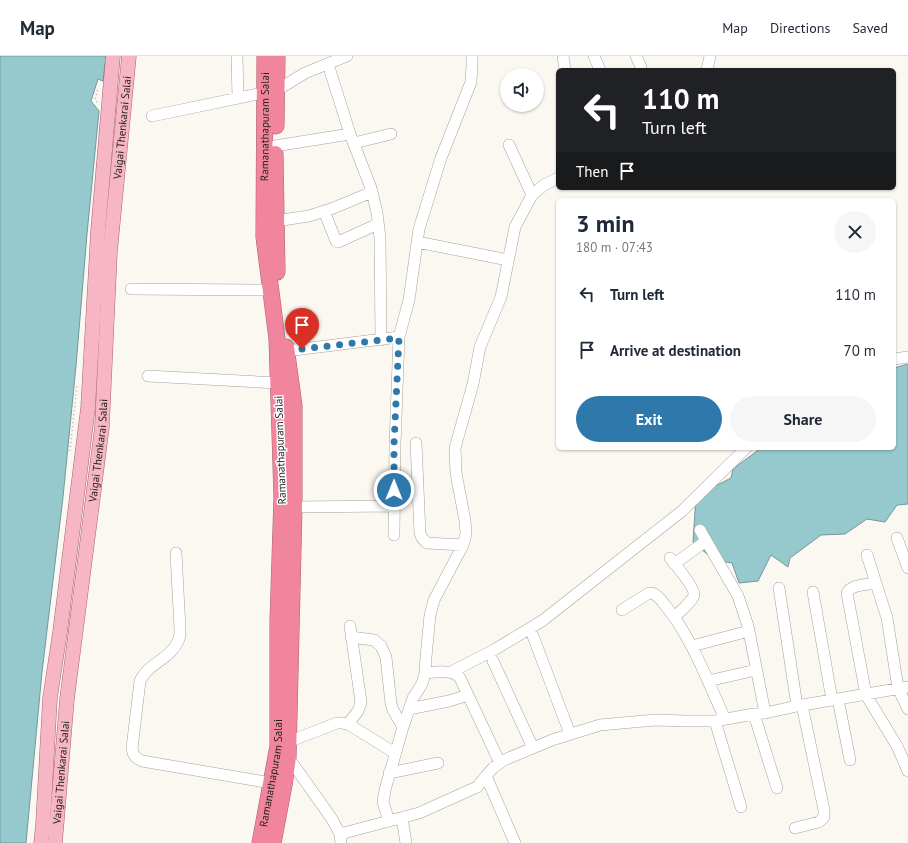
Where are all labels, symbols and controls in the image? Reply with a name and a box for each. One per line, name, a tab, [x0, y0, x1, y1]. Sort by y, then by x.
text: Map	[20, 16, 55, 40]
text: Map	[722, 19, 748, 37]
text: Directions	[770, 19, 830, 37]
text: Saved	[852, 19, 888, 37]
map controls	[500, 68, 544, 112]
button: sound	[500, 68, 544, 112]
street label: Ramanathapuram Salai	[257, 72, 272, 181]
street label: Vaigai Thenkarai Salai	[110, 75, 134, 181]
text: 110 m	[642, 80, 719, 117]
icon: left	[576, 84, 628, 136]
text: Turn left	[642, 116, 707, 139]
icon: arrive	[616, 160, 638, 182]
text: Then	[576, 162, 608, 181]
text: 3 min	[576, 208, 635, 239]
button: close	[834, 211, 876, 253]
text: 180 m · 07:43	[576, 239, 653, 256]
icon: left	[576, 283, 598, 305]
text: Turn left	[610, 285, 664, 304]
text: 110 m	[835, 285, 876, 304]
pin	[285, 308, 319, 349]
icon: arrive	[291, 314, 313, 336]
icon: arrive	[576, 339, 598, 361]
text: Arrive at destination	[610, 341, 741, 360]
text: 70 m	[843, 341, 876, 360]
street label: Ramanathapuram Salai	[271, 395, 289, 505]
button: Exit	[576, 396, 722, 442]
button: Share	[730, 396, 876, 442]
street label: Vaigai Thenkarai Salai	[85, 399, 110, 504]
position arrow	[373, 469, 415, 511]
street label: Ramanathapuram Salai	[256, 719, 285, 828]
street label: Vaigai Thenkarai Salai	[50, 720, 72, 825]

